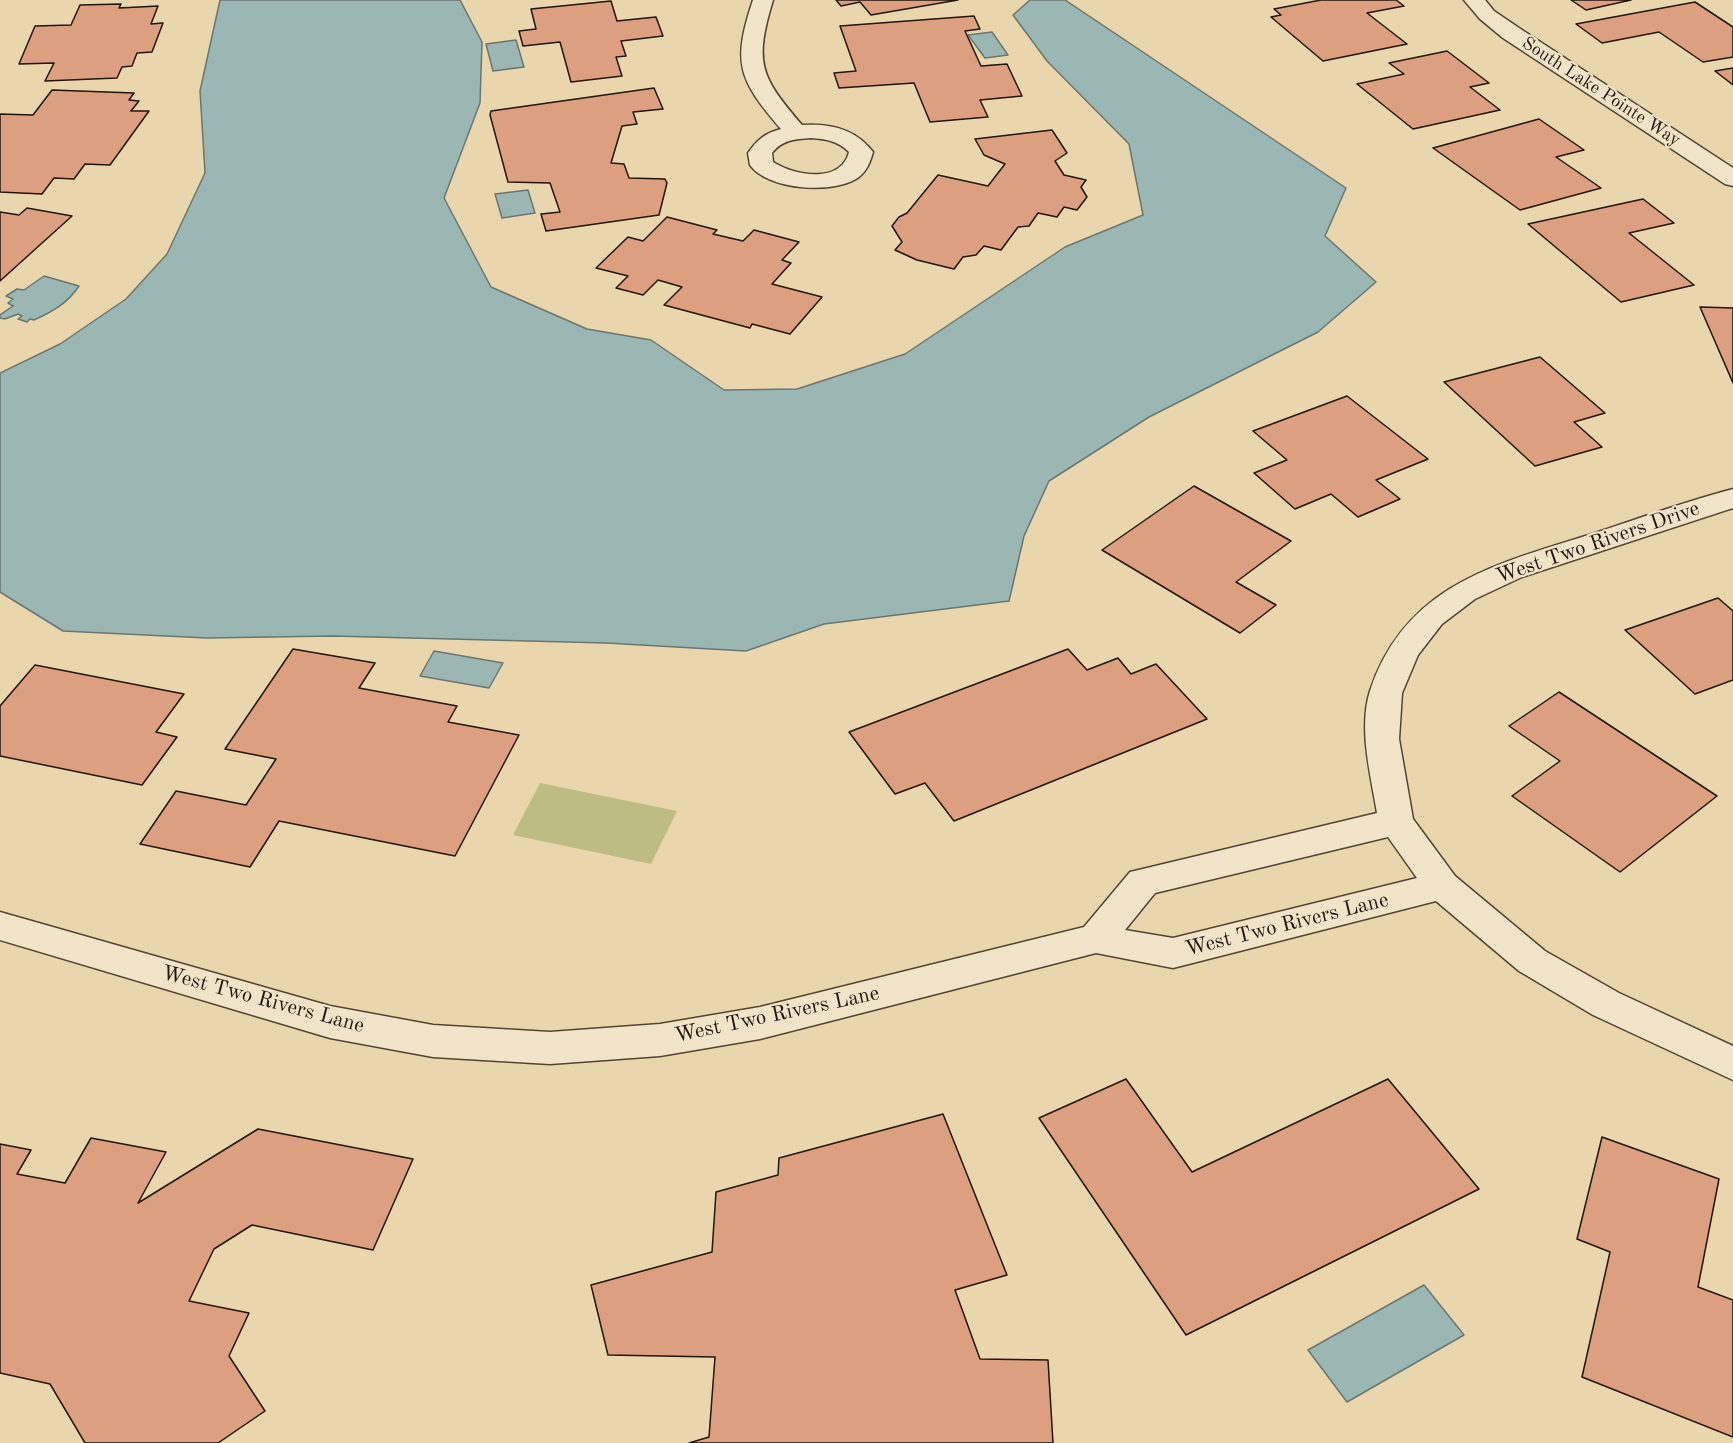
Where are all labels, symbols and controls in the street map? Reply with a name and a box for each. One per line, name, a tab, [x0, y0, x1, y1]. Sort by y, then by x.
street label: South Lake Pointe Way	[1518, 33, 1684, 151]
street label: West Two Rivers Drive	[1493, 496, 1703, 590]
street label: West Two Rivers Lane	[1183, 888, 1391, 962]
street label: West Two Rivers Lane	[159, 961, 367, 1039]
street label: West Two Rivers Lane	[672, 981, 882, 1049]

